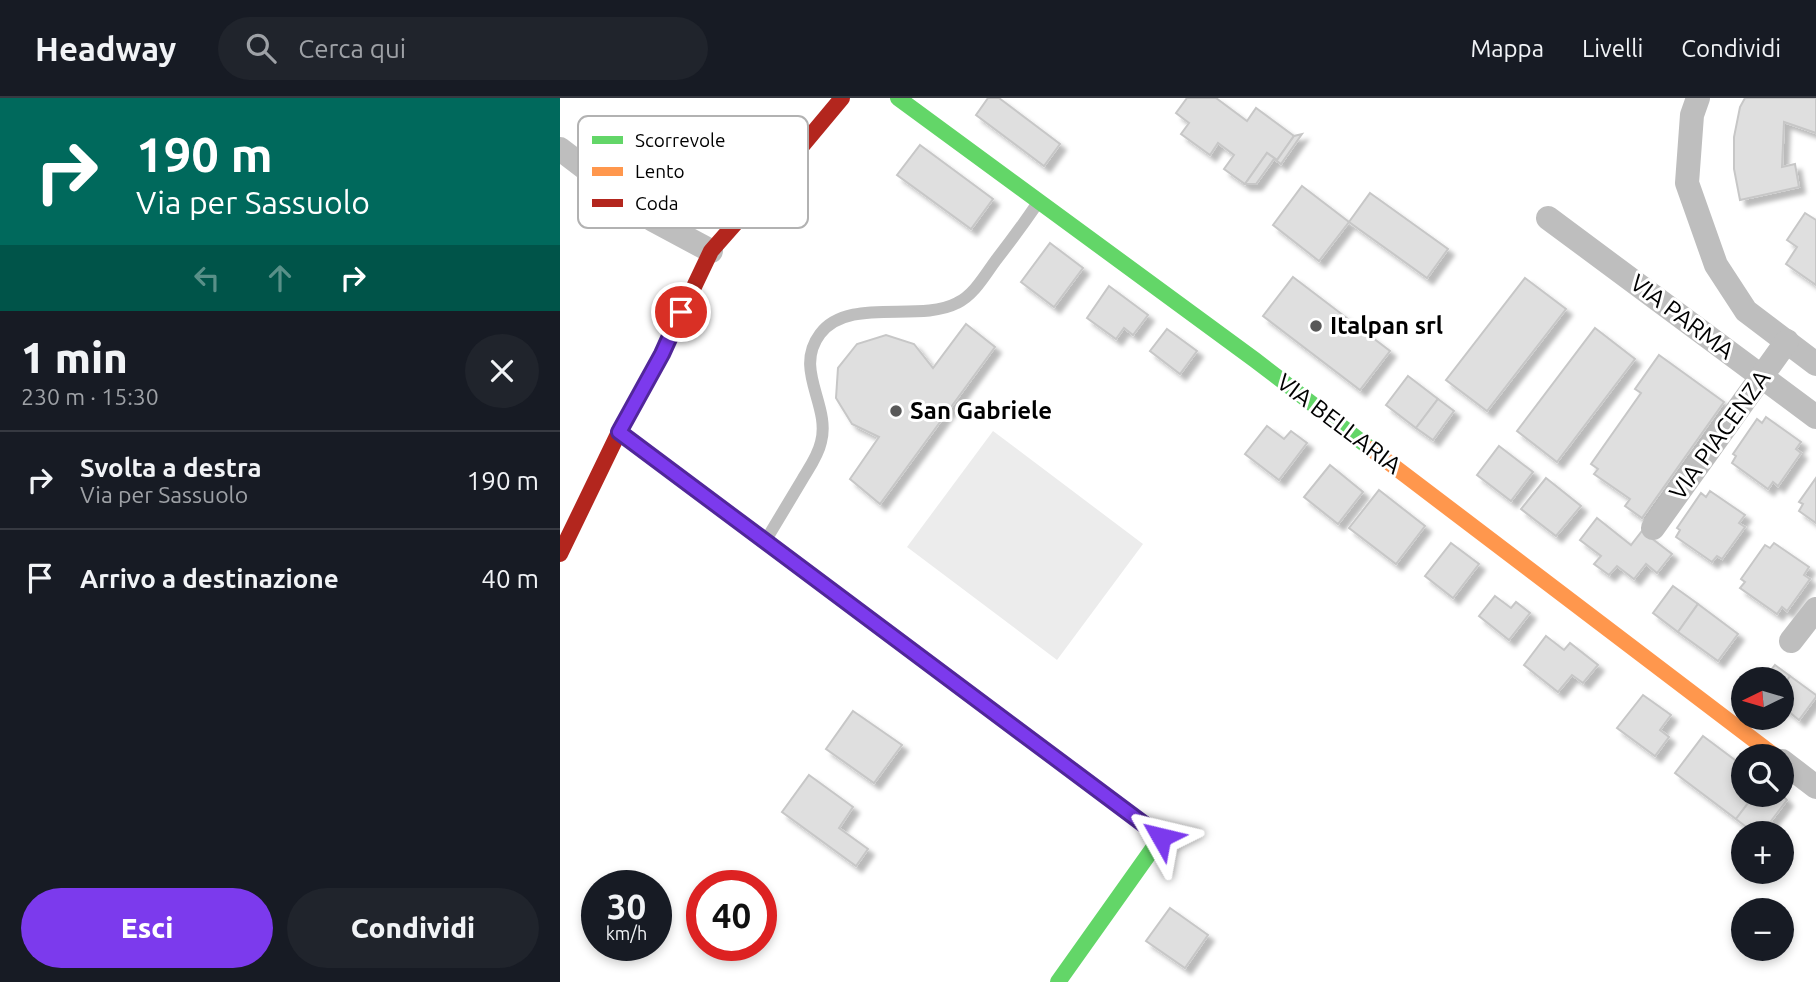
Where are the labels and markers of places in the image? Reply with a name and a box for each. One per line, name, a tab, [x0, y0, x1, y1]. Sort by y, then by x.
pin	[651, 282, 711, 342]
place label: Italpan srl	[1330, 312, 1443, 339]
marker: Italpan srl	[1308, 318, 1324, 334]
place label: San Gabriele	[910, 397, 1052, 424]
marker: San Gabriele	[888, 403, 904, 419]

